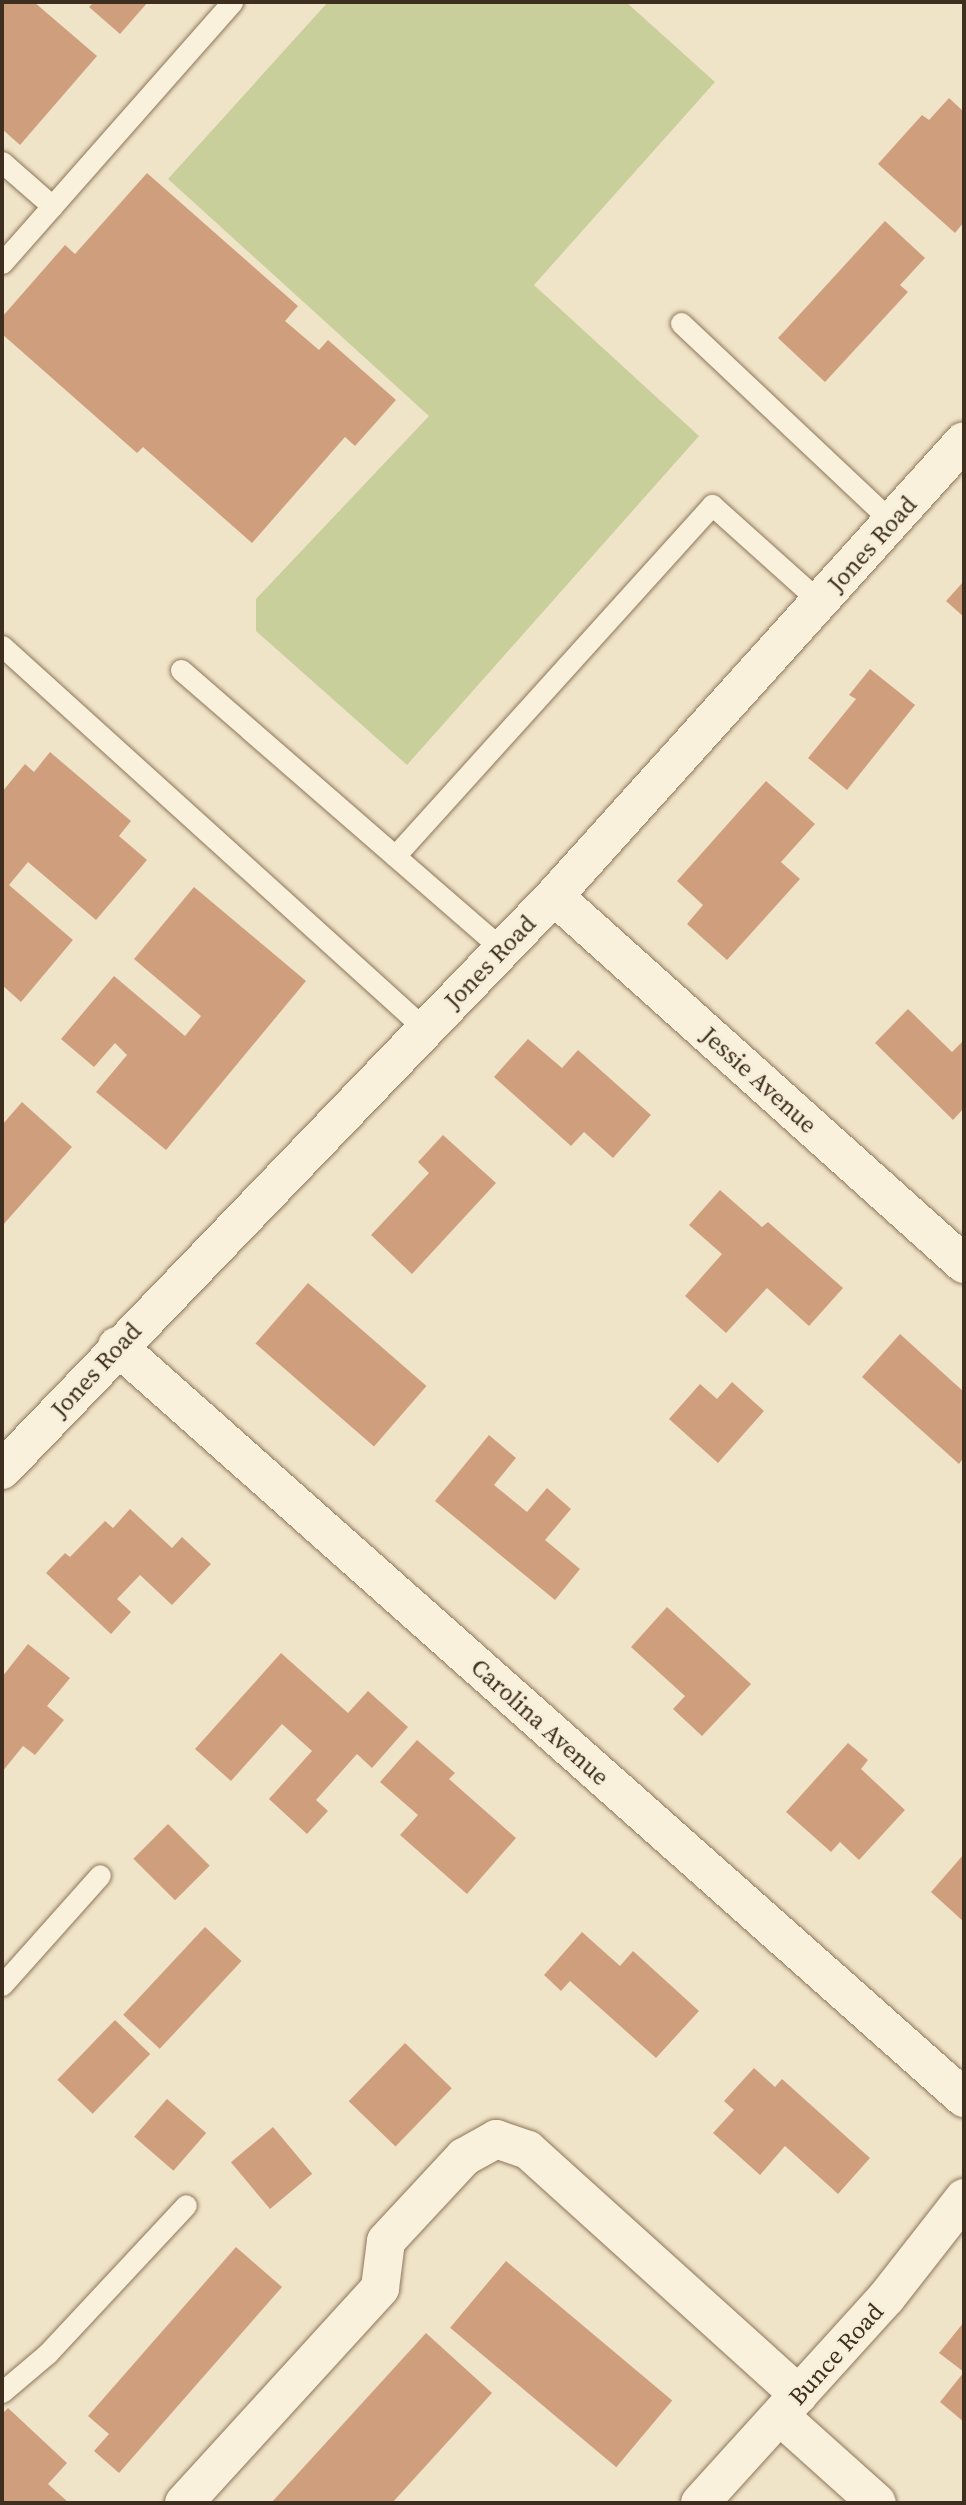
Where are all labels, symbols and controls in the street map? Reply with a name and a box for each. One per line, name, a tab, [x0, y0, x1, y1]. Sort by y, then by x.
street label: Jones Road	[822, 490, 922, 598]
street label: Jones Road	[438, 909, 542, 1015]
street label: Jessie Avenue	[695, 1021, 823, 1139]
street label: Jones Road	[45, 1317, 147, 1423]
street label: Carolina Avenue	[465, 1653, 615, 1791]
street label: Bunce Road	[783, 2297, 889, 2411]

